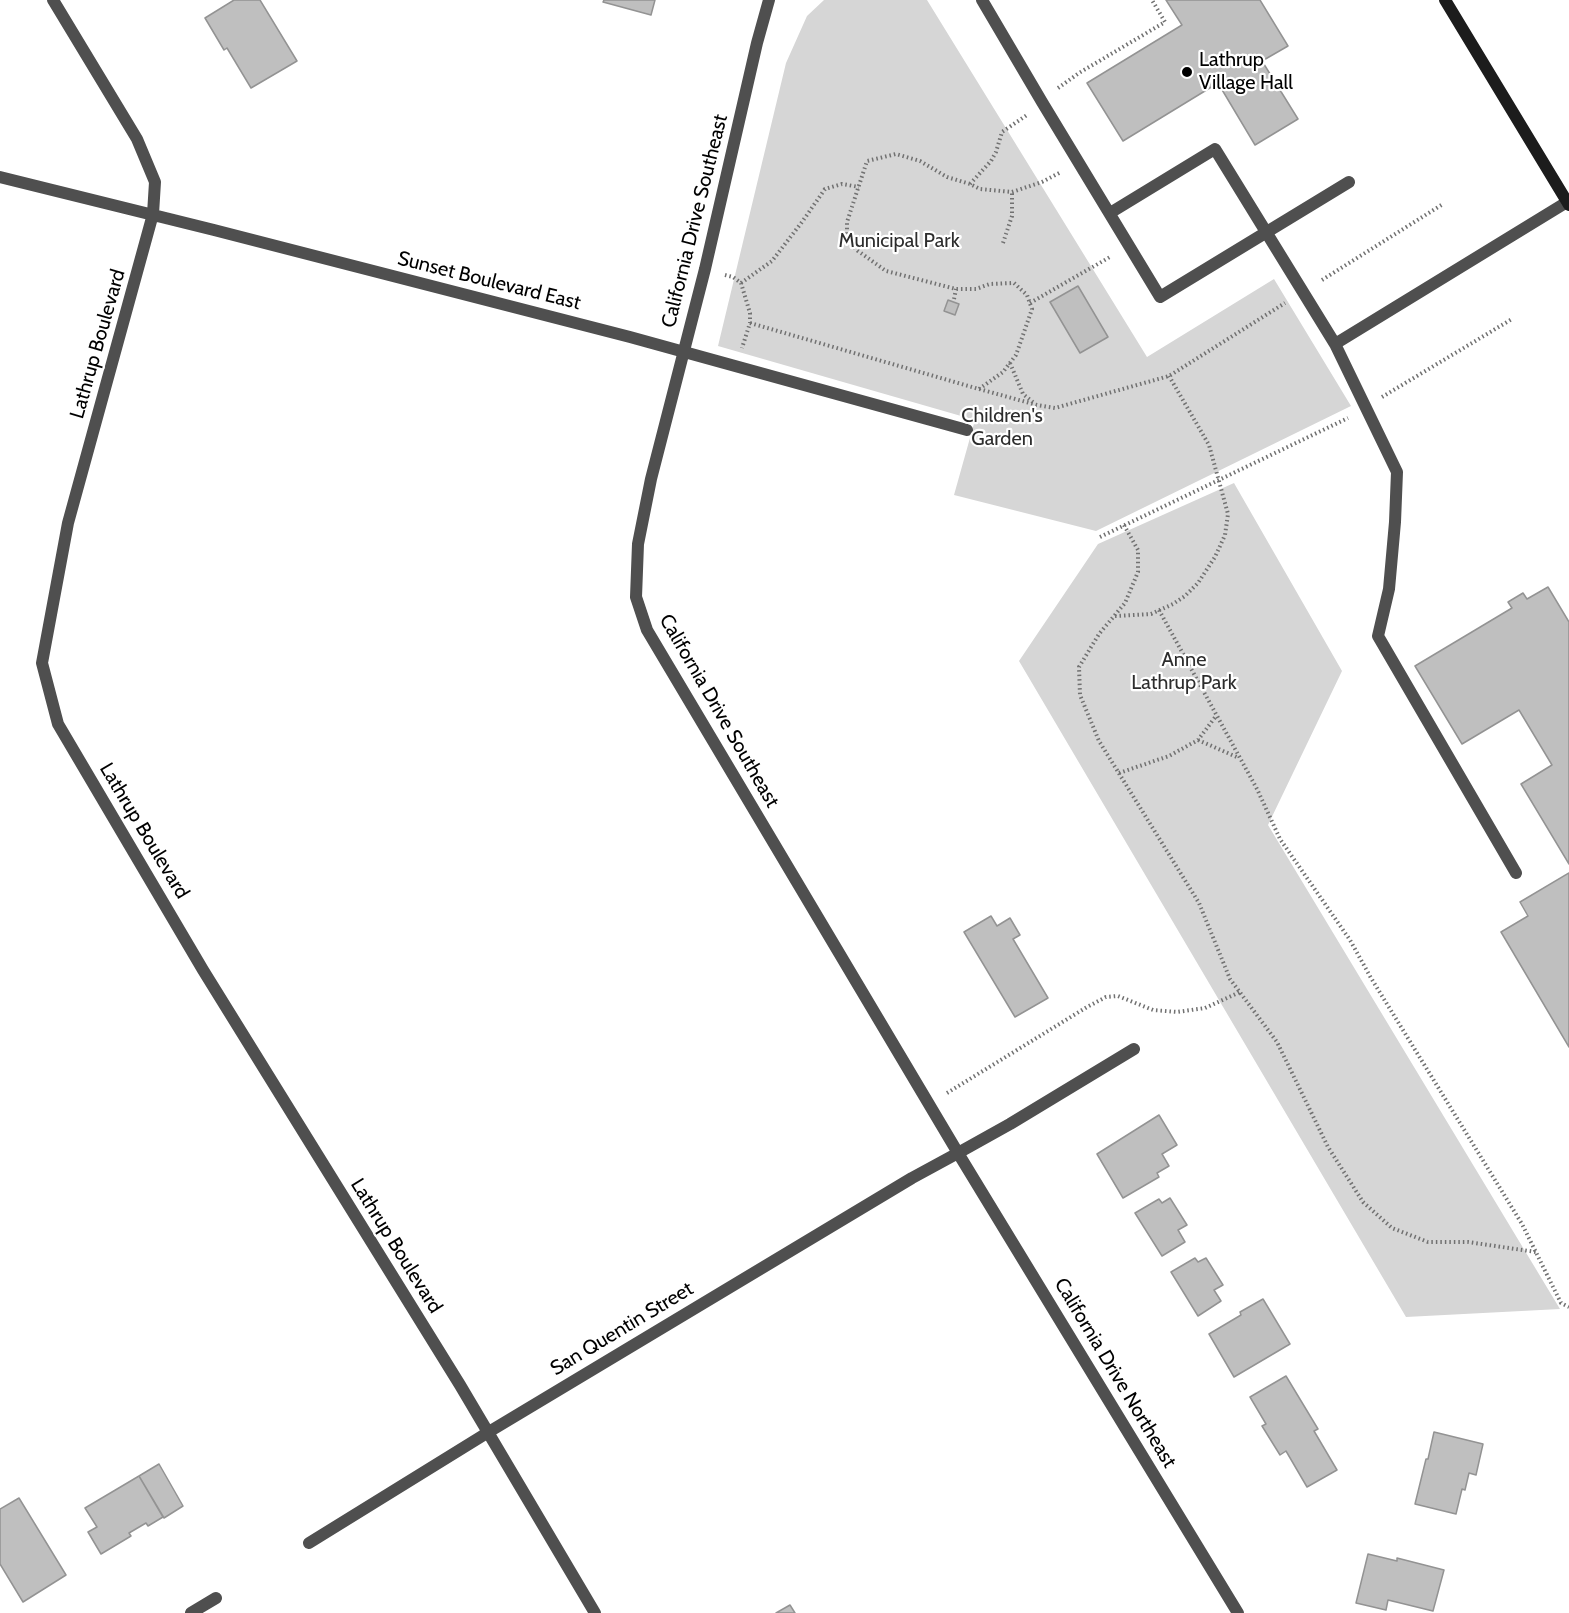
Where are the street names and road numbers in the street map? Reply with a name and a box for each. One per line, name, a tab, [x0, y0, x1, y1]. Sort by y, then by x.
street label: California Drive Southeast	[657, 112, 733, 330]
street label: Sunset Boulevard East	[395, 247, 583, 315]
street label: Lathrup Boulevard	[65, 267, 131, 421]
street label: California Drive Southeast	[654, 610, 784, 812]
street label: Lathrup Boulevard	[94, 759, 194, 903]
street label: Lathrup Boulevard	[345, 1174, 447, 1318]
street label: California Drive Northeast	[1049, 1274, 1181, 1472]
street label: San Quentin Street	[546, 1277, 698, 1381]

